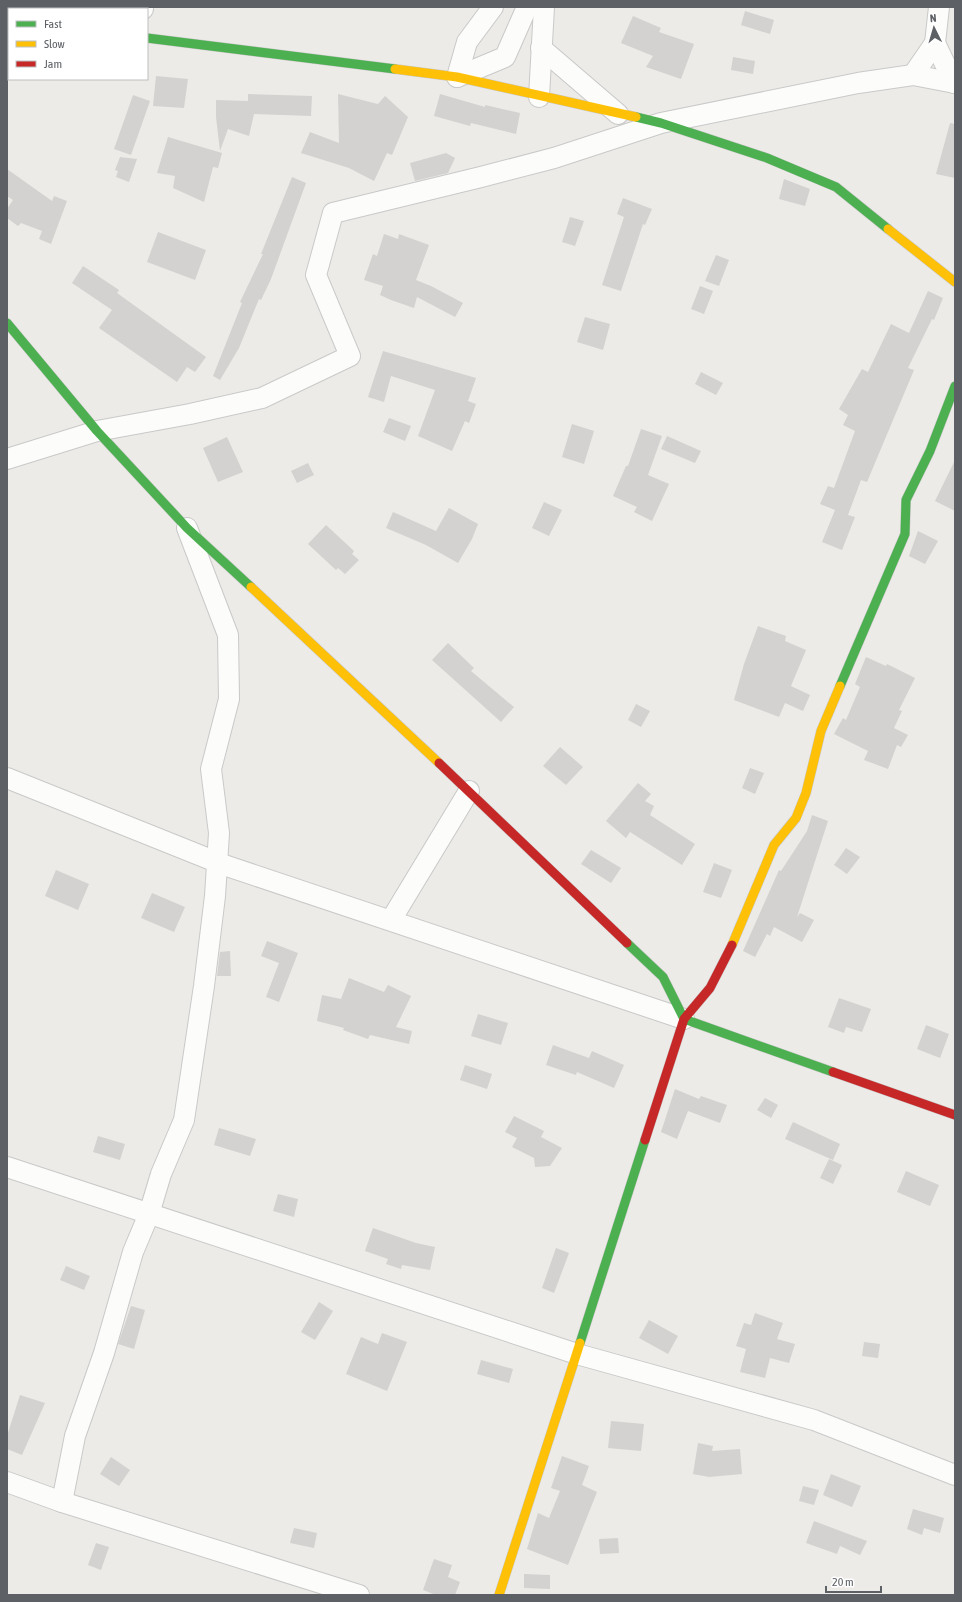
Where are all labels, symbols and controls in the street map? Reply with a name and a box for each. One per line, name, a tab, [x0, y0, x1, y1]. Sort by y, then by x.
legend	[8, 8, 148, 80]
north arrow	[914, 8, 954, 48]
text: N	[929, 12, 937, 24]
text: Fast	[44, 17, 62, 31]
text: Slow	[44, 37, 65, 51]
text: Jam	[44, 57, 62, 71]
scale bar	[826, 1568, 881, 1594]
text: 20 m	[832, 1575, 854, 1589]

